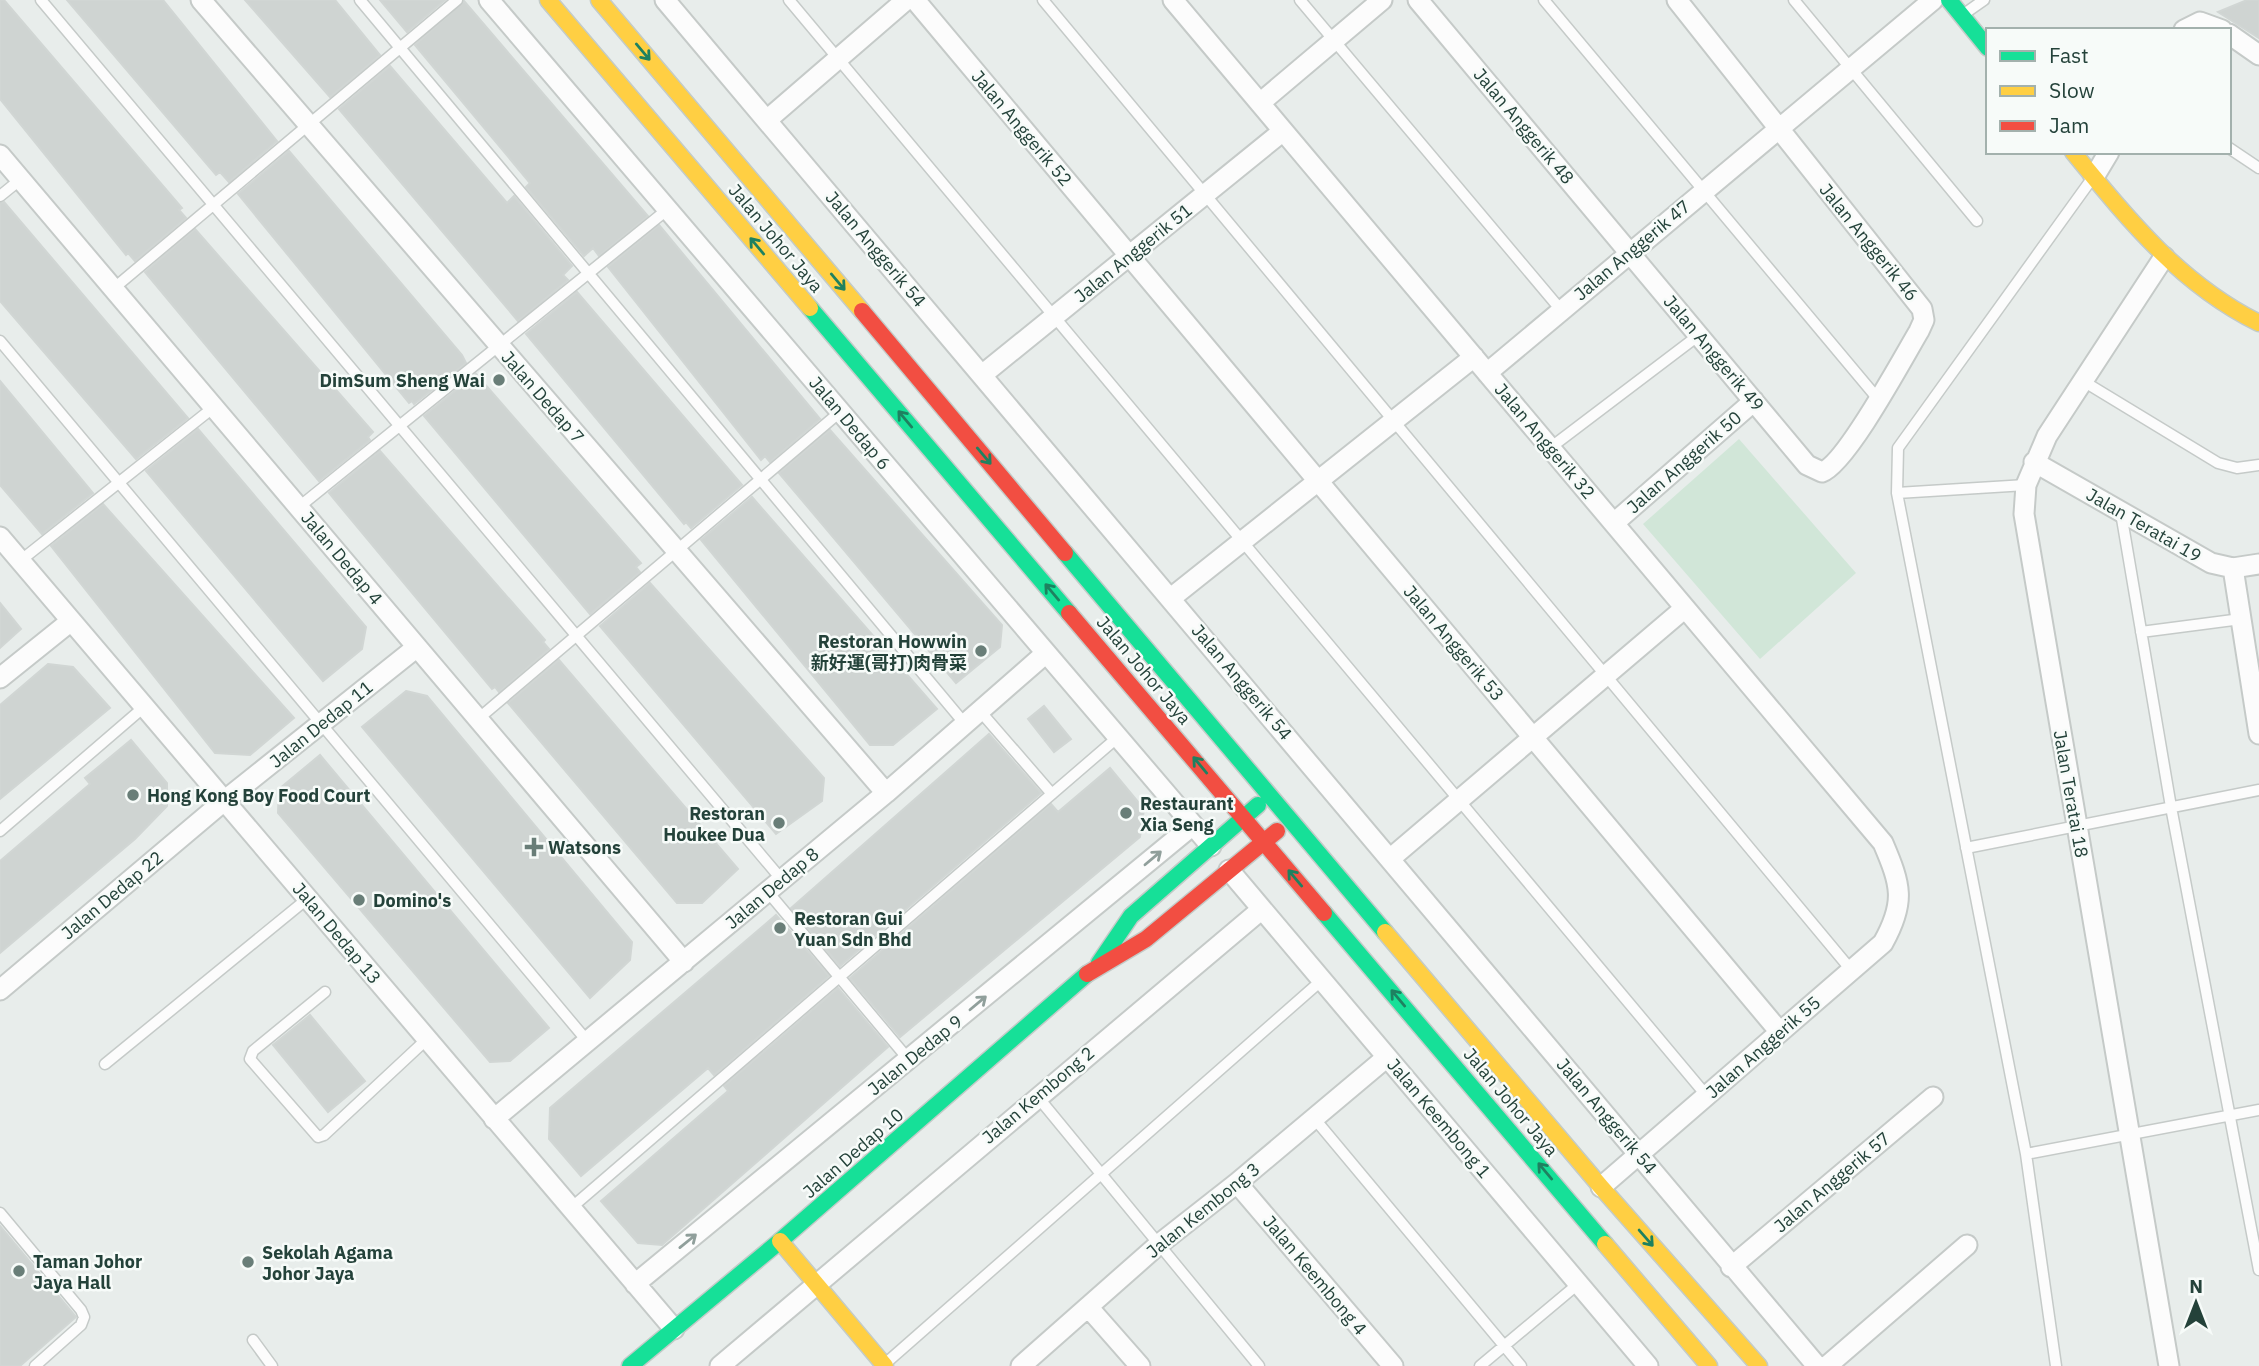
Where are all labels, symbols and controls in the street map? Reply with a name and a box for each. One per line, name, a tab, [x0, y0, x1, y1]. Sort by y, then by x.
legend	[1986, 28, 2231, 154]
text: Fast	[2049, 41, 2089, 69]
one-way arrow	[635, 43, 651, 61]
street label: Jalan Anggerik 48	[1469, 63, 1579, 189]
street label: Jalan Anggerik 52	[967, 65, 1077, 191]
text: Slow	[2049, 76, 2095, 104]
text: Jam	[2049, 111, 2089, 139]
street label: Jalan Anggerik 46	[1815, 178, 1923, 306]
street label: Jalan Johor Jaya	[724, 179, 829, 297]
street label: Jalan Anggerik 54	[821, 186, 931, 312]
street label: Jalan Anggerik 47	[1569, 195, 1695, 305]
street label: Jalan Anggerik 51	[1069, 199, 1197, 307]
one-way arrow	[749, 237, 765, 255]
one-way arrow	[830, 273, 846, 291]
street label: Jalan Anggerik 49	[1659, 290, 1769, 416]
street label: Jalan Dedap 7	[497, 346, 589, 448]
place label: DimSum Sheng Wai	[320, 369, 485, 392]
street label: Jalan Dedap 6	[804, 371, 896, 475]
marker: DimSum Sheng Wai	[491, 372, 507, 388]
street label: Jalan Anggerik 32	[1490, 378, 1600, 504]
street label: Jalan Anggerik 50	[1622, 406, 1746, 518]
one-way arrow	[897, 410, 912, 428]
one-way arrow	[976, 447, 992, 465]
street label: Jalan Teratai 19	[2082, 483, 2206, 567]
street label: Jalan Dedap 4	[296, 506, 388, 610]
street label: Jalan Anggerik 53	[1399, 580, 1509, 706]
one-way arrow	[1044, 583, 1060, 601]
street label: Jalan Johor Jaya	[1092, 611, 1197, 729]
street label: Jalan Anggerik 54	[1187, 619, 1297, 745]
place label: Restoran Howwin 新好運(哥打)肉骨菜	[811, 630, 967, 674]
marker: Restoran Howwin 新好運(哥打)肉骨菜	[973, 643, 989, 659]
street label: Jalan Dedap 11	[265, 675, 377, 773]
street label: Jalan Teratai 18	[2048, 728, 2094, 860]
one-way arrow	[1192, 757, 1207, 775]
place label: Hong Kong Boy Food Court	[147, 784, 370, 807]
marker: Hong Kong Boy Food Court	[125, 787, 141, 803]
place label: Restaurant Xia Seng	[1140, 792, 1234, 836]
place label: Restoran Houkee Dua	[663, 802, 765, 846]
marker: Restaurant Xia Seng	[1118, 805, 1134, 821]
marker: Restoran Houkee Dua	[771, 815, 787, 831]
place label: Watsons	[548, 836, 621, 859]
marker: Watsons	[526, 839, 542, 855]
street label: Jalan Dedap 8	[720, 842, 824, 934]
street label: Jalan Dedap 22	[56, 846, 168, 944]
one-way arrow	[1144, 850, 1162, 866]
one-way arrow	[1287, 869, 1303, 887]
street label: Jalan Dedap 13	[288, 877, 386, 989]
place label: Domino's	[373, 889, 451, 912]
marker: Domino's	[351, 892, 367, 908]
place label: Restoran Gui Yuan Sdn Bhd	[794, 907, 912, 951]
marker: Restoran Gui Yuan Sdn Bhd	[772, 920, 788, 936]
one-way arrow	[1390, 989, 1406, 1007]
street label: Jalan Anggerik 55	[1701, 991, 1825, 1103]
one-way arrow	[969, 995, 987, 1011]
street label: Jalan Dedap 9	[863, 1010, 967, 1100]
street label: Jalan Kembong 2	[977, 1041, 1099, 1149]
street label: Jalan Johor Jaya	[1459, 1043, 1564, 1161]
street label: Jalan Keembong 1	[1382, 1053, 1496, 1183]
street label: Jalan Anggerik 54	[1552, 1053, 1662, 1179]
street label: Jalan Dedap 10	[798, 1103, 908, 1203]
street label: Jalan Anggerik 57	[1769, 1127, 1895, 1237]
street label: Jalan Kembong 3	[1142, 1157, 1264, 1263]
one-way arrow	[1537, 1162, 1553, 1180]
street label: Jalan Keembong 4	[1258, 1210, 1372, 1340]
one-way arrow	[1638, 1229, 1655, 1246]
one-way arrow	[679, 1233, 697, 1248]
place label: Sekolah Agama Johor Jaya	[262, 1241, 393, 1285]
place label: Taman Johor Jaya Hall	[33, 1250, 142, 1294]
marker: Sekolah Agama Johor Jaya	[240, 1254, 256, 1270]
marker: Taman Johor Jaya Hall	[11, 1263, 27, 1279]
north arrow	[2161, 1268, 2231, 1338]
text: N	[2189, 1274, 2203, 1298]

